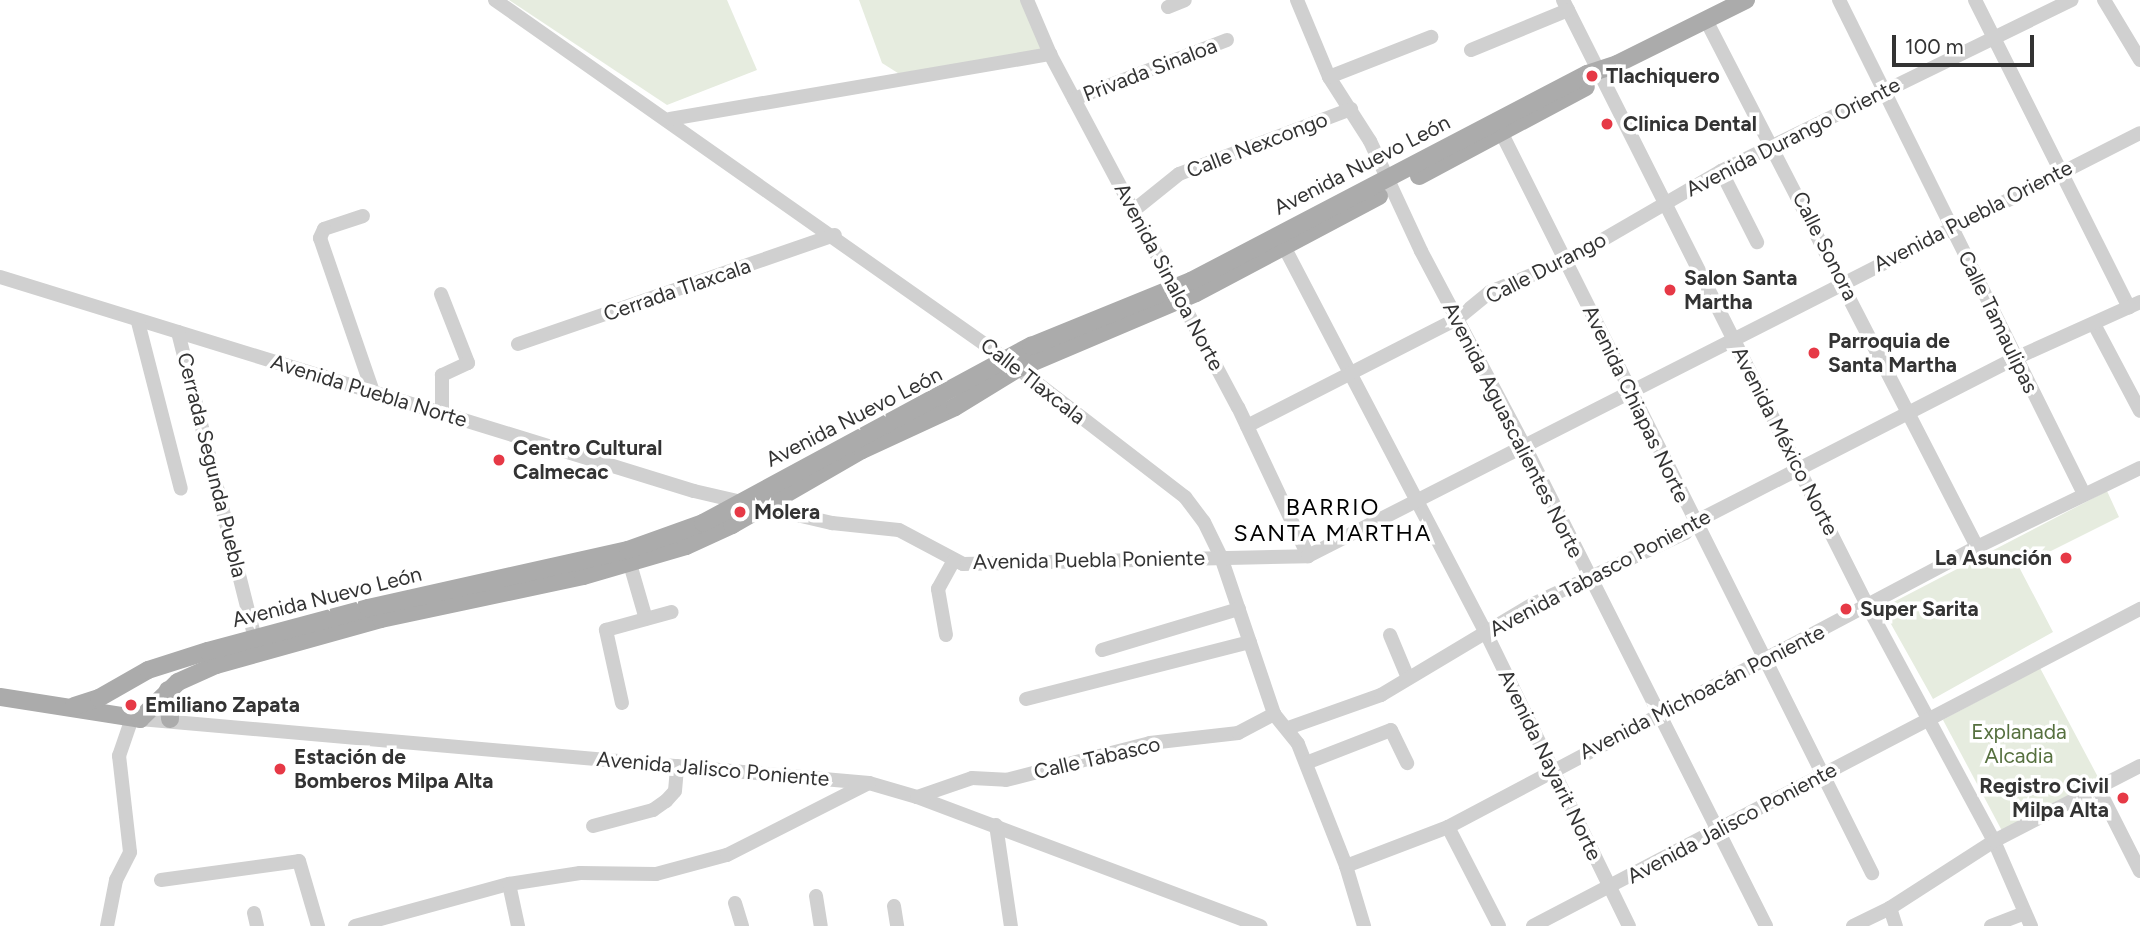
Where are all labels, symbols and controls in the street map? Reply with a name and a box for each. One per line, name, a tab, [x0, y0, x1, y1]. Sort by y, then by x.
scale bar	[1895, 21, 2037, 65]
street label: Privada Sinaloa	[1080, 33, 1220, 107]
text: 100 m	[1905, 34, 1964, 59]
place label: Tlachiquero	[1606, 63, 1720, 89]
marker: Tlachiquero	[1584, 68, 1600, 84]
street label: Avenida Durango Oriente	[1682, 72, 1904, 202]
street label: Calle Nexcongo	[1183, 107, 1331, 183]
street label: Avenida Nuevo León	[1270, 110, 1454, 220]
place label: Clinica Dental	[1623, 111, 1757, 137]
marker: Clinica Dental	[1597, 114, 1617, 134]
street label: Avenida Puebla Oriente	[1869, 155, 2077, 277]
street label: Avenida Sinaloa Norte	[1109, 179, 1229, 375]
street label: Calle Sonora	[1787, 187, 1863, 305]
street label: Calle Durango	[1481, 227, 1611, 309]
street label: Calle Tamaulipas	[1953, 247, 2043, 397]
street label: Cerrada Tlaxcala	[600, 253, 754, 327]
place label: Salon Santa Martha	[1684, 265, 1798, 315]
marker: Salon Santa Martha	[1662, 282, 1678, 298]
street label: Avenida Aguascalientes Norte	[1437, 298, 1589, 562]
street label: Avenida Chiapas Norte	[1577, 301, 1695, 507]
place label: Parroquia de Santa Martha	[1828, 328, 1957, 378]
street label: Calle Tlaxcala	[976, 332, 1090, 430]
street label: Avenida México Norte	[1726, 342, 1844, 540]
marker: Parroquia de Santa Martha	[1806, 345, 1822, 361]
street label: Avenida Puebla Norte	[268, 349, 470, 433]
street label: Cerrada Segunda Puebla	[172, 350, 252, 580]
street label: Avenida Nuevo León	[762, 362, 946, 472]
place label: Centro Cultural Calmecac	[513, 435, 662, 485]
marker: Centro Cultural Calmecac	[491, 452, 507, 468]
district label: BARRIO SANTA MARTHA	[1235, 493, 1431, 547]
place label: Molera	[754, 499, 820, 525]
marker: Molera	[732, 504, 748, 520]
street label: Avenida Tabasco Poniente	[1485, 504, 1715, 642]
street label: Avenida Puebla Poniente	[973, 545, 1205, 575]
place label: La Asunción	[1935, 545, 2052, 571]
marker: La Asunción	[2058, 550, 2074, 566]
street label: Avenida Nuevo León	[230, 561, 424, 633]
place label: Super Sarita	[1860, 596, 1979, 622]
marker: Super Sarita	[1838, 601, 1854, 617]
street label: Avenida Michoacán Poniente	[1575, 619, 1829, 765]
street label: Avenida Nayarit Norte	[1493, 665, 1607, 865]
place label: Emiliano Zapata	[145, 692, 300, 718]
marker: Emiliano Zapata	[123, 697, 139, 713]
park label: Explanada Alcadia	[1971, 719, 2067, 769]
street label: Calle Tabasco	[1031, 731, 1163, 785]
place label: Estación de Bomberos Milpa Alta	[294, 744, 494, 794]
street label: Avenida Jalisco Poniente	[596, 746, 830, 792]
street label: Avenida Jalisco Poniente	[1623, 757, 1841, 889]
marker: Estación de Bomberos Milpa Alta	[272, 761, 288, 777]
place label: Registro Civil Milpa Alta	[1979, 773, 2109, 823]
marker: Registro Civil Milpa Alta	[2115, 790, 2131, 806]

